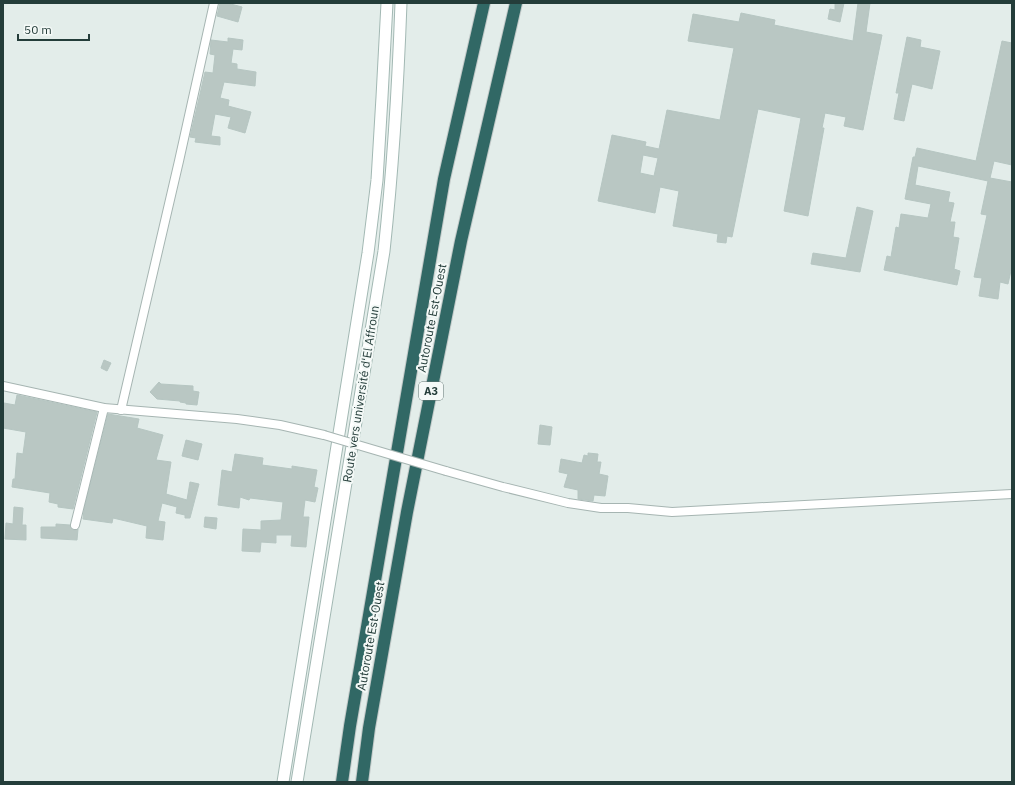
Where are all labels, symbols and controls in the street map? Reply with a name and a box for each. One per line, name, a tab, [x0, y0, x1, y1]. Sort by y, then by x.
scale bar	[18, 16, 89, 42]
text: 50 m	[24, 22, 52, 37]
street label: Autoroute Est-Ouest	[414, 262, 449, 374]
street label: Route vers université d'El Affroun	[339, 304, 382, 484]
road number: A3	[419, 382, 443, 400]
street label: Autoroute Est-Ouest	[354, 580, 387, 692]

